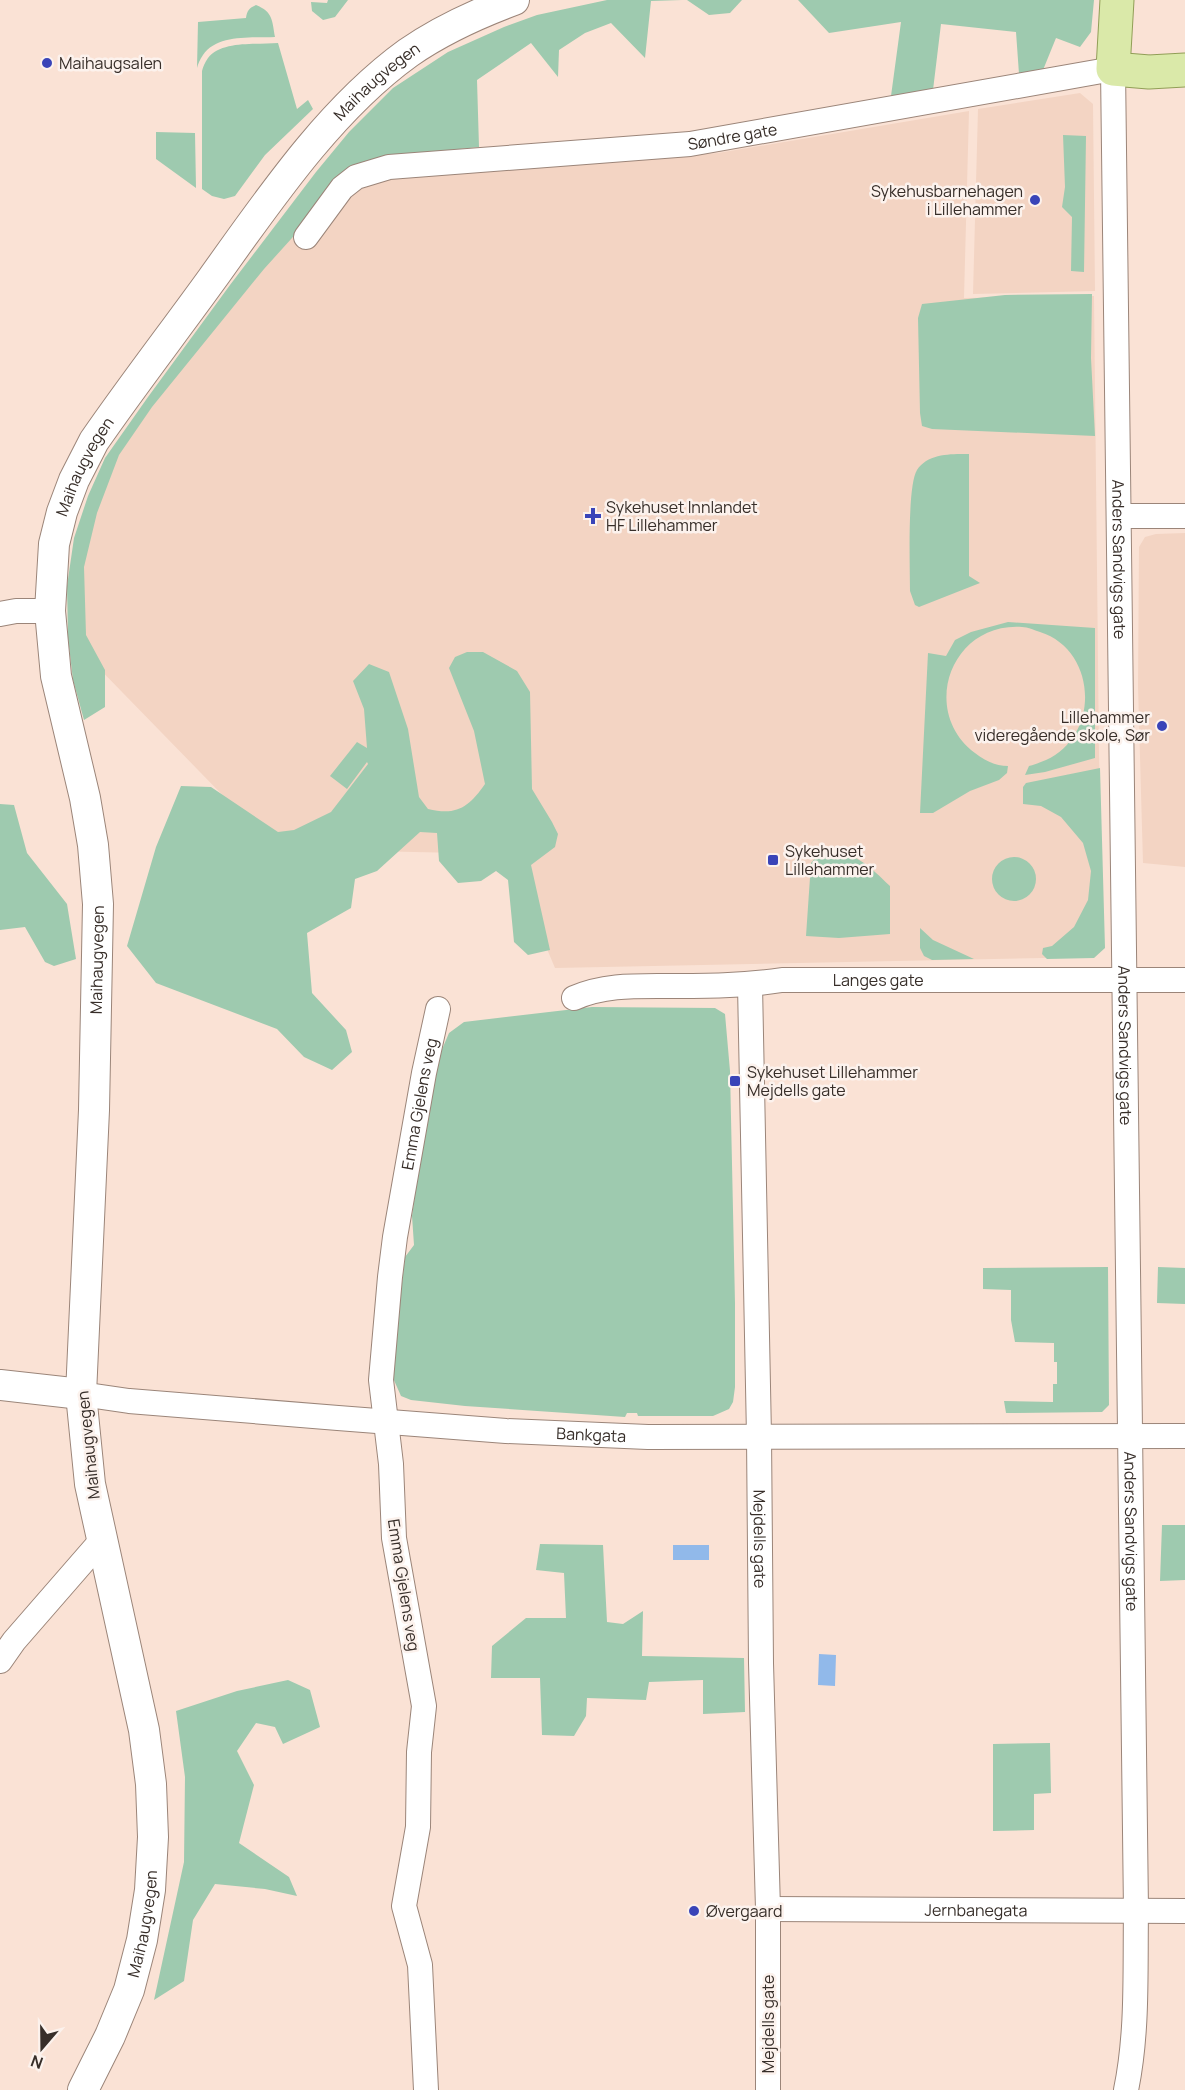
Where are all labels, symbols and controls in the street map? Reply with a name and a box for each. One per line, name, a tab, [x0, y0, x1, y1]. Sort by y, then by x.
street label: Maihaugvegen	[328, 37, 424, 125]
place label: Maihaugsalen	[59, 52, 162, 74]
marker: Maihaugsalen	[40, 56, 54, 70]
street label: Søndre gate	[686, 118, 779, 155]
place label: Sykehusbarnehagen i Lillehammer	[871, 180, 1023, 220]
marker: Sykehusbarnehagen i Lillehammer	[1028, 193, 1042, 207]
street label: Maihaugvegen	[50, 412, 119, 519]
street label: Anders Sandvigs gate	[1107, 479, 1131, 640]
place label: Sykehuset Innlandet HF Lillehammer	[606, 496, 758, 536]
marker: Sykehuset Innlandet HF Lillehammer	[584, 507, 602, 525]
place label: Lillehammer videregående skole, Sør	[974, 706, 1150, 746]
marker: Lillehammer videregående skole, Sør	[1155, 719, 1169, 733]
place label: Sykehuset Lillehammer	[785, 840, 875, 880]
marker: Sykehuset Lillehammer	[766, 853, 780, 867]
street label: Maihaugvegen	[85, 905, 109, 1014]
street label: Anders Sandvigs gate	[1113, 965, 1137, 1125]
street label: Langes gate	[833, 969, 924, 991]
street label: Emma Gjelens veg	[396, 1036, 442, 1172]
place label: Sykehuset Lillehammer Mejdells gate	[747, 1061, 918, 1101]
marker: Sykehuset Lillehammer Mejdells gate	[728, 1074, 742, 1088]
street label: Maihaugvegen	[71, 1390, 105, 1500]
street label: Bankgata	[556, 1422, 627, 1447]
street label: Anders Sandvigs gate	[1119, 1451, 1143, 1611]
street label: Mejdells gate	[748, 1490, 771, 1588]
street label: Emma Gjelens veg	[383, 1517, 425, 1653]
street label: Maihaugvegen	[122, 1869, 162, 1980]
street label: Jernbanegata	[924, 1899, 1028, 1921]
place label: Øvergaard	[706, 1900, 783, 1922]
marker: Øvergaard	[687, 1904, 701, 1918]
street label: Mejdells gate	[757, 1975, 779, 2073]
north arrow	[12, 2018, 72, 2078]
text: N	[28, 2050, 46, 2074]

